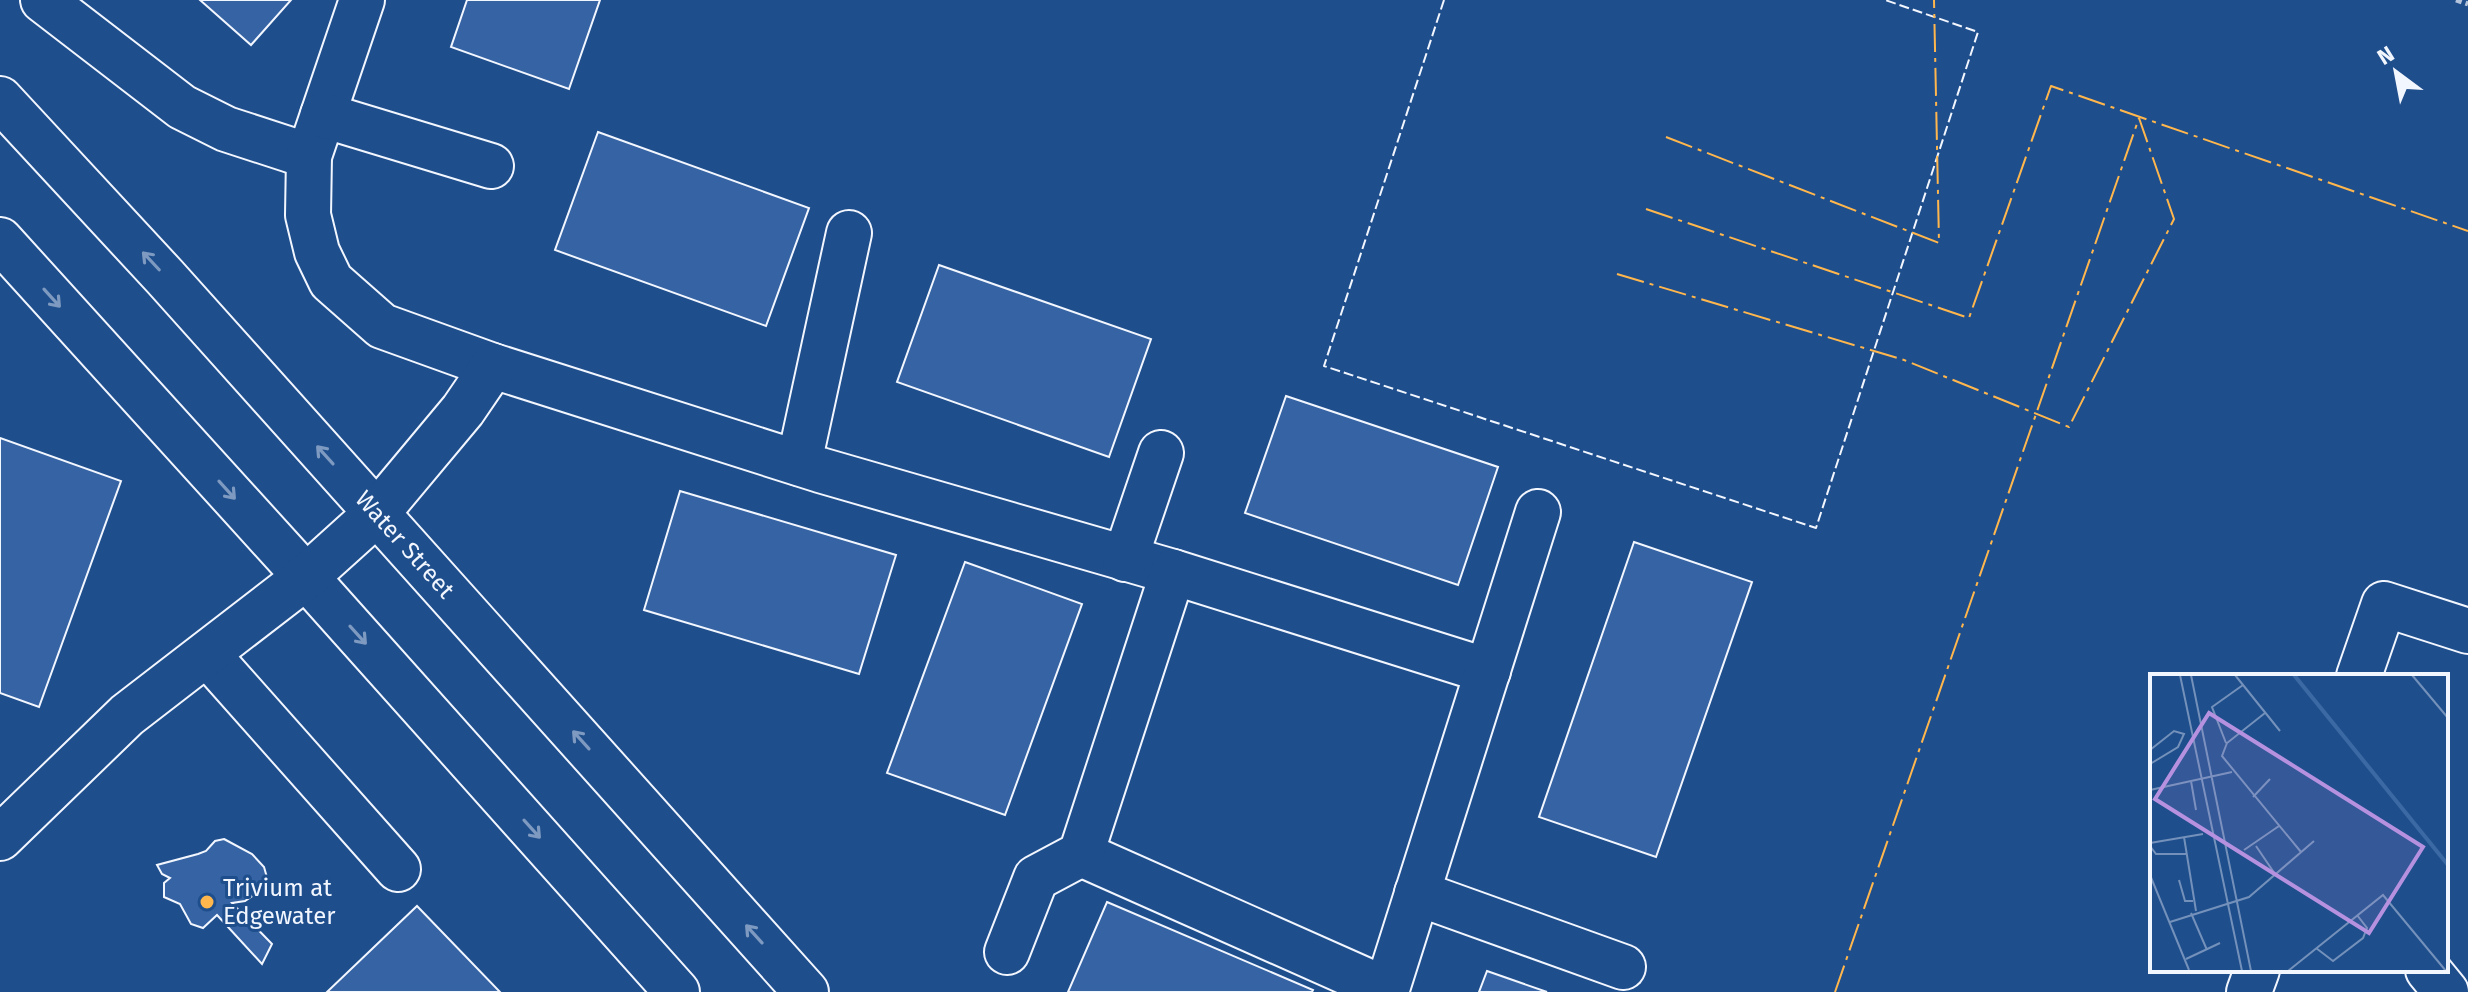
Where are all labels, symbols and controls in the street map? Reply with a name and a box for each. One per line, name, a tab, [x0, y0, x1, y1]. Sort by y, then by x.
north arrow	[2356, 32, 2436, 112]
text: N	[2372, 40, 2399, 71]
one-way arrow	[143, 252, 161, 272]
one-way arrow	[43, 287, 61, 307]
one-way arrow	[316, 445, 334, 465]
one-way arrow	[218, 480, 237, 500]
street label: Water Street	[350, 485, 460, 604]
one-way arrow	[349, 624, 367, 644]
inset map	[2150, 674, 2448, 972]
one-way arrow	[572, 731, 590, 751]
one-way arrow	[522, 818, 540, 838]
place label: Trivium at Edgewater	[223, 874, 336, 930]
marker: Trivium at Edgewater	[198, 893, 216, 911]
one-way arrow	[745, 924, 764, 944]

